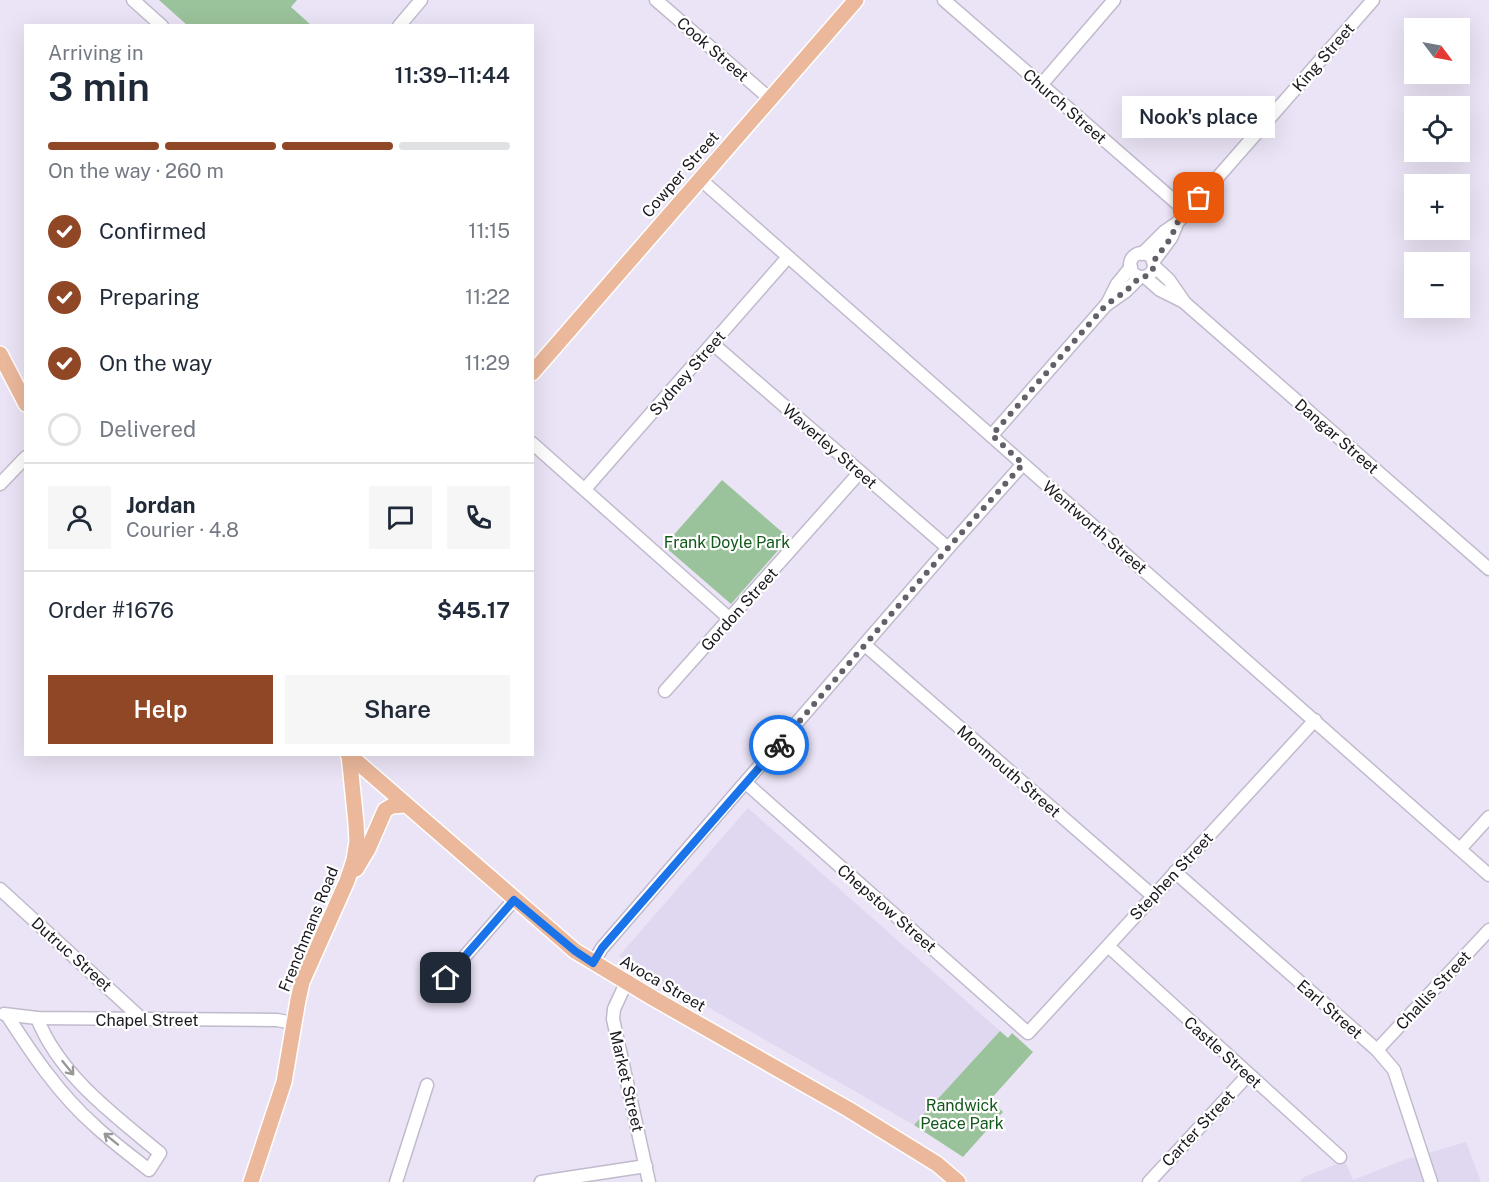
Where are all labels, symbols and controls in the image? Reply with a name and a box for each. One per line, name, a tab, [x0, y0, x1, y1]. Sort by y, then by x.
street label: Cook Street	[673, 13, 752, 86]
north arrow	[1404, 18, 1470, 84]
map controls	[1404, 18, 1470, 318]
street label: King Street	[1288, 19, 1358, 96]
text: Arriving in	[48, 41, 143, 65]
text: 11:39–11:44	[395, 62, 510, 88]
text: 3 min	[48, 64, 150, 110]
street label: Church Street	[1019, 65, 1110, 148]
callout: Nook's place	[1122, 96, 1276, 138]
button: locate	[1404, 96, 1470, 162]
text: Nook's place	[1139, 105, 1258, 129]
street label: Cowper Street	[638, 127, 723, 221]
text: On the way · 260 m	[48, 159, 224, 183]
pin	[1173, 172, 1224, 223]
button: +	[1404, 174, 1470, 240]
icon: bag	[1182, 181, 1215, 214]
icon: check	[48, 215, 81, 248]
text: Confirmed	[99, 218, 206, 244]
text: 11:15	[468, 219, 510, 243]
button: −	[1404, 252, 1470, 318]
icon: check	[48, 281, 81, 314]
text: Preparing	[99, 284, 200, 310]
text: 11:22	[465, 285, 510, 309]
street label: Sydney Street	[645, 327, 729, 420]
icon: check	[48, 347, 81, 380]
text: On the way	[99, 350, 212, 376]
text: 11:29	[464, 351, 510, 375]
street label: Dangar Street	[1291, 395, 1382, 478]
street label: Waverley Street	[779, 400, 881, 493]
text: Delivered	[99, 416, 196, 442]
street label: Wentworth Street	[1039, 477, 1151, 578]
button: person	[48, 486, 111, 549]
button: chat	[369, 486, 432, 549]
button: phone	[447, 486, 510, 549]
text: Jordan	[126, 492, 195, 518]
text: Courier · 4.8	[126, 518, 239, 542]
park label: Frank Doyle Park	[664, 533, 790, 552]
street label: Gordon Street	[697, 564, 782, 655]
text: Order #1676	[48, 597, 174, 623]
text: $45.17	[437, 597, 510, 623]
button: Help	[48, 675, 273, 744]
button: Share	[285, 675, 510, 744]
courier	[749, 715, 809, 775]
street label: Monmouth Street	[953, 721, 1064, 821]
icon: bike	[763, 729, 796, 762]
street label: Stephen Street	[1126, 828, 1217, 924]
street label: Chepstow Street	[833, 860, 940, 956]
street label: Frenchmans Road	[275, 864, 342, 995]
street label: Dutruc Street	[28, 913, 116, 995]
street label: Challis Street	[1392, 947, 1475, 1034]
street label: Avoca Street	[617, 951, 709, 1016]
pin	[420, 952, 471, 1003]
icon: home	[429, 961, 462, 994]
street label: Earl Street	[1293, 976, 1366, 1043]
street label: Chapel Street	[95, 1011, 199, 1030]
street label: Castle Street	[1180, 1013, 1265, 1092]
street label: Market Street	[606, 1029, 647, 1134]
one-way arrow	[61, 1060, 74, 1076]
street label: Carter Street	[1158, 1086, 1239, 1171]
park label: Randwick Peace Park	[920, 1096, 1004, 1133]
one-way arrow	[103, 1133, 119, 1146]

